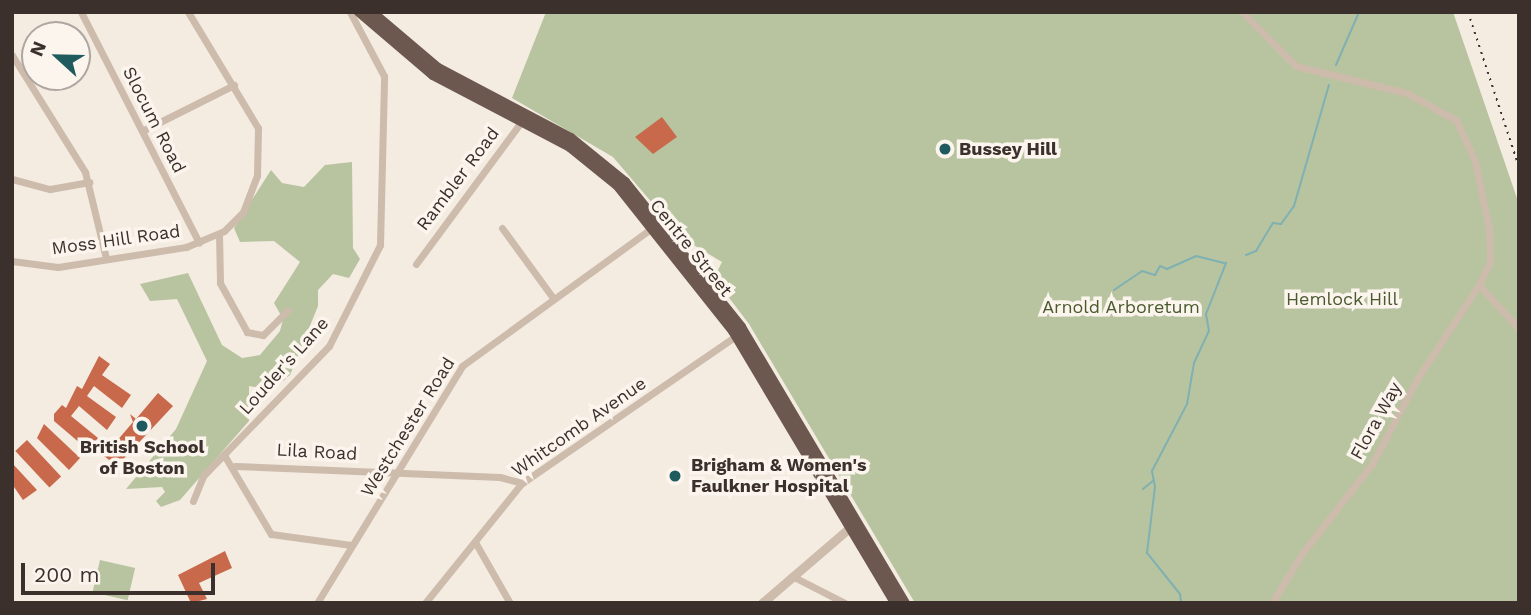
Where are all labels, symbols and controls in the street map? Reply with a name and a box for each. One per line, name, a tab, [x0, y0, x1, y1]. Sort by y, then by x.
north arrow	[21, 21, 91, 91]
text: N	[25, 38, 51, 60]
street label: Slocum Road	[118, 63, 190, 177]
street label: Rambler Road	[412, 123, 504, 235]
place label: Bussey Hill	[959, 138, 1057, 160]
marker: Bussey Hill	[937, 141, 953, 157]
street label: Centre Street	[645, 195, 737, 301]
street label: Moss Hill Road	[50, 220, 182, 260]
park label: Hemlock Hill	[1286, 288, 1398, 310]
park label: Arnold Arboretum	[1042, 296, 1200, 318]
street label: Louder's Lane	[235, 313, 333, 419]
street label: Westchester Road	[356, 353, 460, 501]
street label: Whitcomb Avenue	[507, 372, 651, 482]
street label: Flora Way	[1346, 378, 1406, 464]
marker: British School of Boston	[134, 418, 150, 434]
place label: British School of Boston	[80, 437, 204, 480]
street label: Lila Road	[276, 439, 358, 465]
place label: Brigham & Women's Faulkner Hospital	[691, 455, 867, 498]
marker: Brigham & Women's Faulkner Hospital	[665, 466, 685, 486]
scale bar	[24, 548, 219, 592]
text: 200 m	[34, 562, 100, 587]

